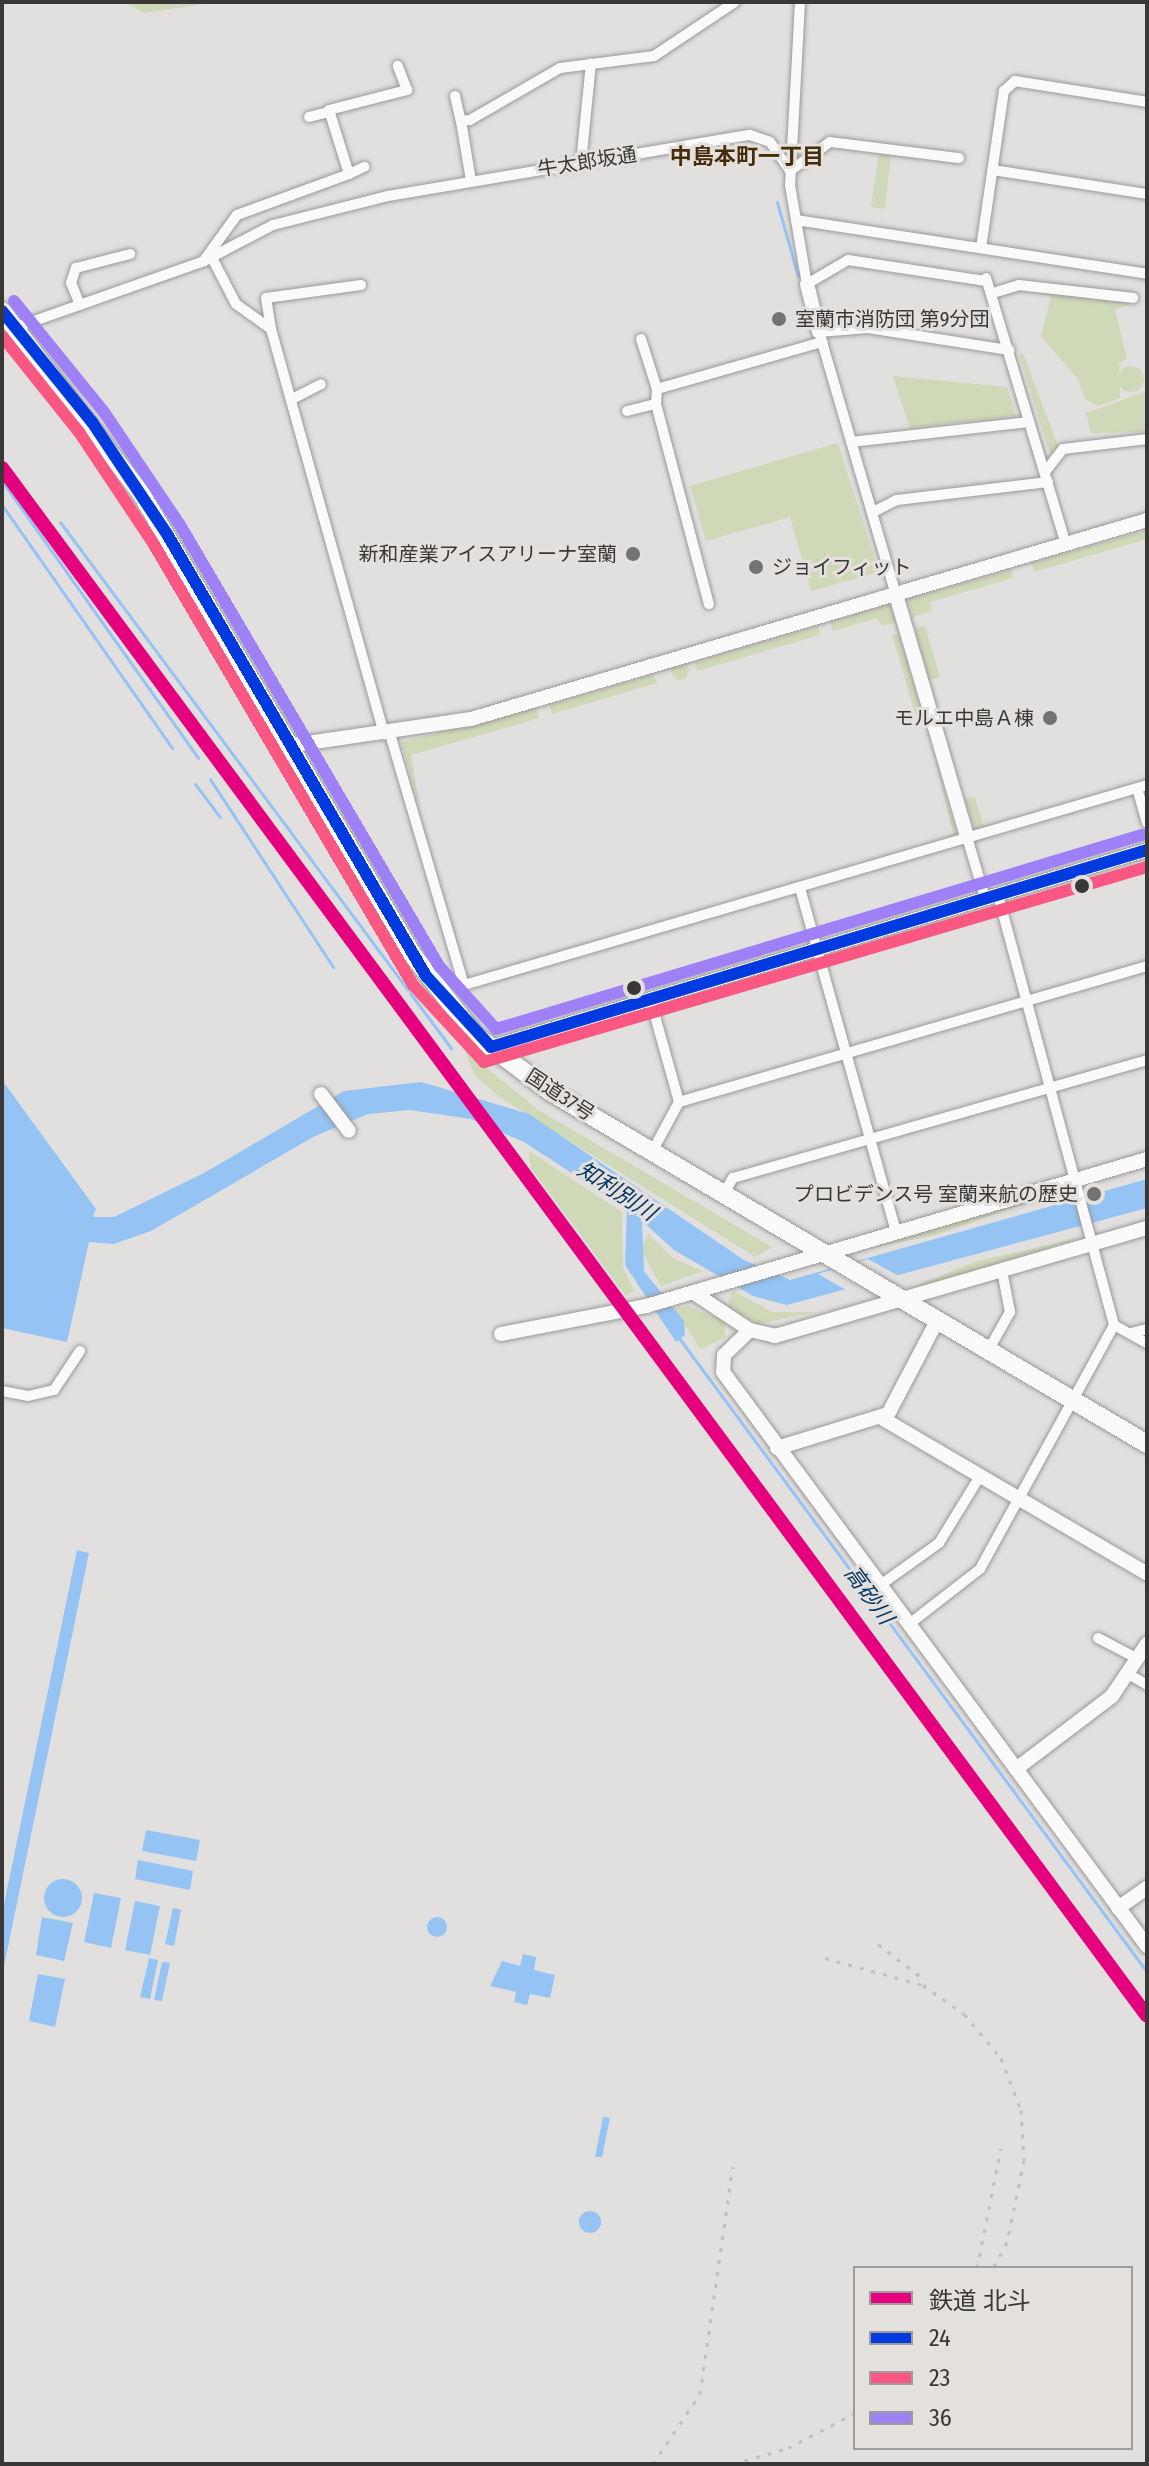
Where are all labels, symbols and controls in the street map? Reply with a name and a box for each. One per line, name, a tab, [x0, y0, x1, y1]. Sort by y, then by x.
street label: 牛太郎坂通	[536, 142, 638, 182]
district label: 中島本町一丁目	[670, 144, 824, 170]
place label: 室蘭市消防団 第9分団	[795, 307, 989, 331]
marker: 室蘭市消防団 第9分団	[770, 310, 788, 328]
place label: 新和産業アイスアリーナ室蘭	[357, 542, 617, 566]
marker: 新和産業アイスアリーナ室蘭	[624, 545, 642, 563]
place label: ジョイフィット	[772, 555, 912, 579]
marker: ジョイフィット	[747, 558, 765, 576]
place label: モルエ中島Ａ棟	[894, 706, 1034, 730]
marker: モルエ中島Ａ棟	[1041, 709, 1059, 727]
unlabelled marker	[1074, 878, 1090, 894]
unlabelled marker	[626, 980, 642, 996]
street label: 国道37号	[521, 1064, 599, 1126]
water label: 知利別川	[573, 1156, 661, 1226]
place label: プロビデンス号 室蘭来航の歴史	[793, 1182, 1078, 1206]
marker: プロビデンス号 室蘭来航の歴史	[1085, 1185, 1103, 1203]
water label: 高砂川	[839, 1561, 899, 1629]
legend	[853, 2266, 1133, 2450]
text: 鉄道 北斗	[929, 2287, 1031, 2315]
text: 24	[929, 2324, 951, 2352]
text: 23	[929, 2364, 950, 2392]
text: 36	[929, 2404, 952, 2432]

